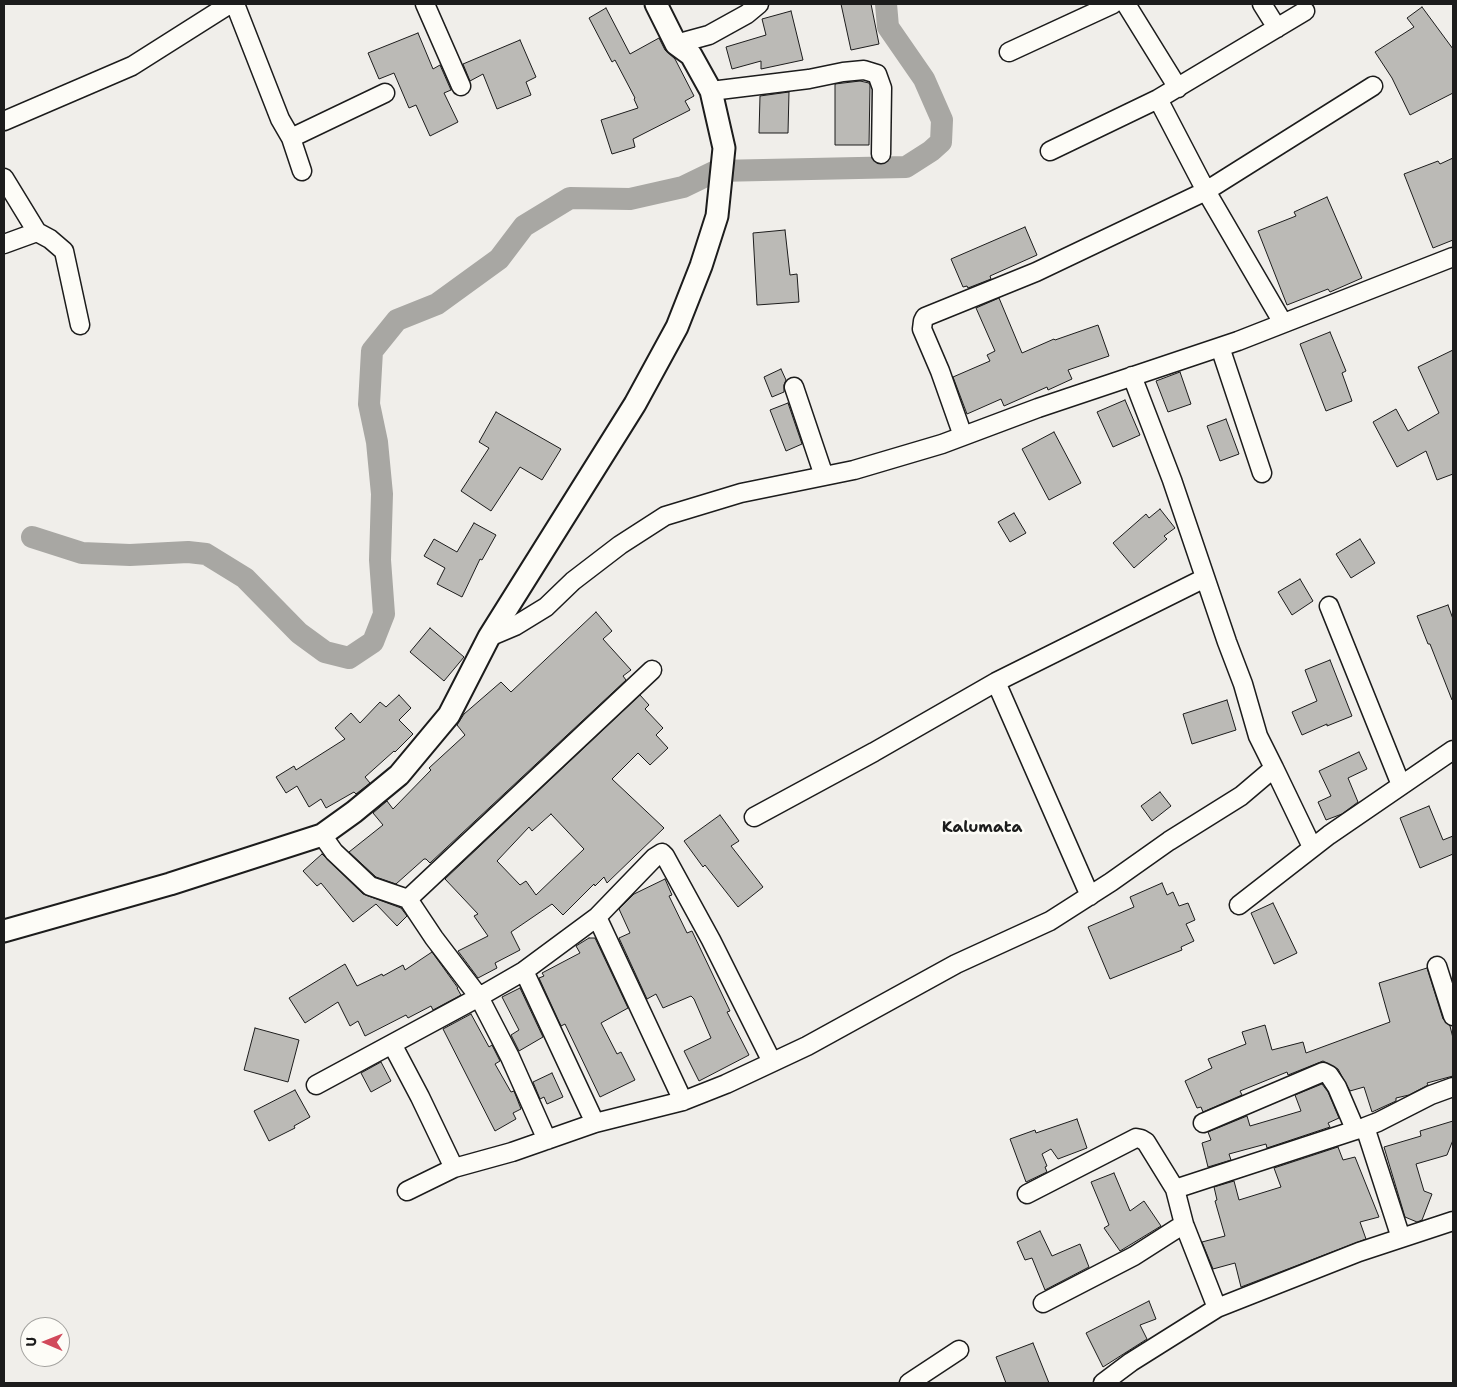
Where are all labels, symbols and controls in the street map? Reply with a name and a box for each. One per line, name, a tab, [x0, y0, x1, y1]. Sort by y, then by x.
district label: Kalumata	[942, 818, 1022, 838]
north arrow	[20, 1317, 70, 1367]
text: U	[22, 1337, 40, 1347]

